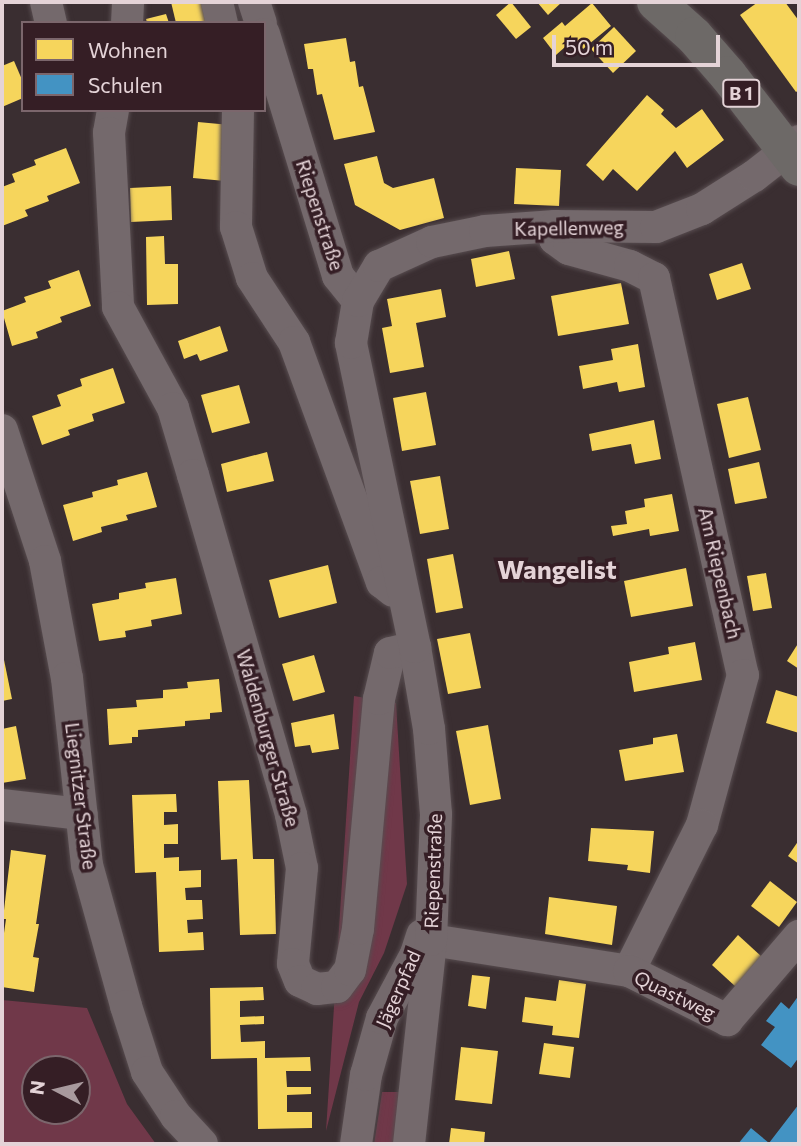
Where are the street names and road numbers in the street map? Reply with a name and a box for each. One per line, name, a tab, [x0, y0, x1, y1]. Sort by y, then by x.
road number: B 1	[722, 78, 760, 108]
street label: Riepenstraße	[291, 157, 349, 273]
street label: Kapellenweg	[514, 216, 624, 240]
street label: Am Riepenbach	[694, 505, 746, 641]
street label: Waldenburger Straße	[232, 647, 304, 829]
street label: Liegnitzer Straße	[61, 721, 101, 871]
street label: Riepenstraße	[420, 813, 446, 929]
street label: Jägerpfad	[371, 947, 425, 1031]
street label: Quastweg	[631, 966, 719, 1024]

